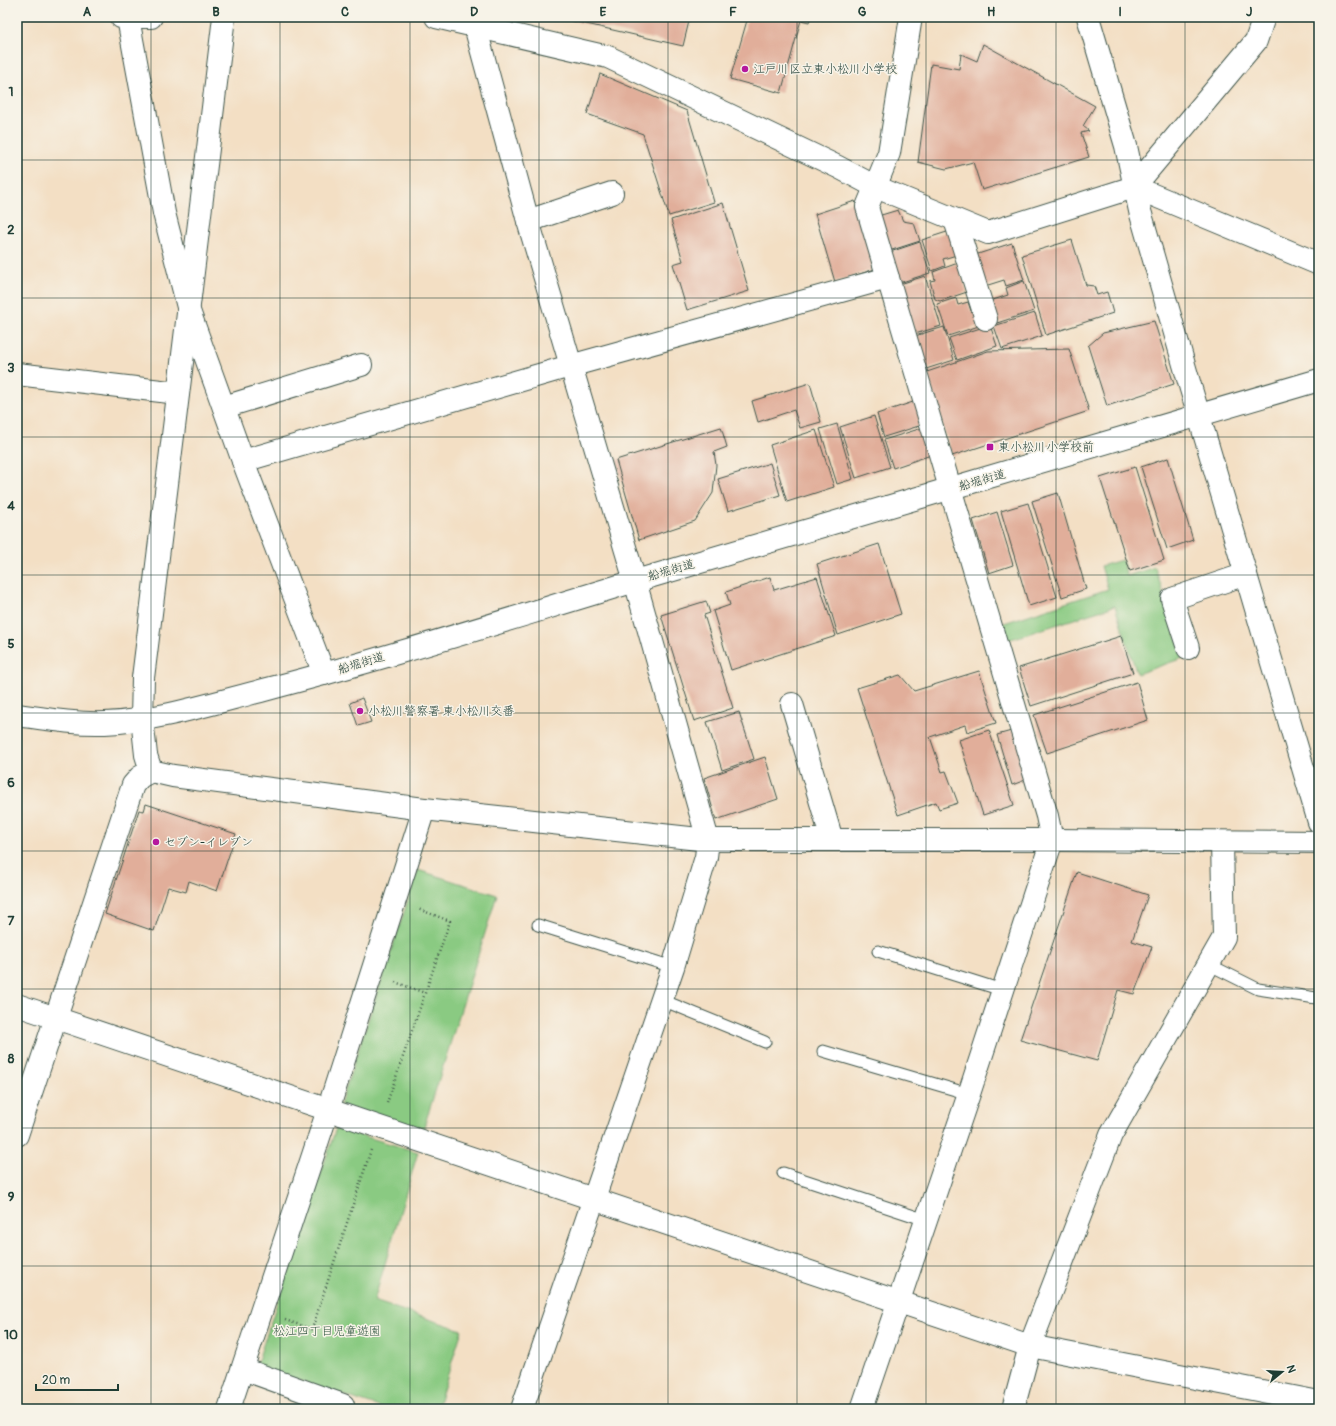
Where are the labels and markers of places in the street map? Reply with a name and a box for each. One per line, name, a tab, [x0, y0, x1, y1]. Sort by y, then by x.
place label: 江戸川区立東小松川小学校	[753, 62, 897, 77]
marker: 江戸川区立東小松川小学校	[740, 64, 750, 74]
place label: 東小松川小学校前	[998, 440, 1094, 455]
marker: 東小松川小学校前	[985, 442, 995, 452]
place label: 小松川警察署 東小松川交番	[368, 704, 515, 719]
marker: 小松川警察署 東小松川交番	[355, 706, 365, 716]
place label: セブン-イレブン	[164, 835, 253, 850]
marker: セブン-イレブン	[151, 837, 161, 847]

